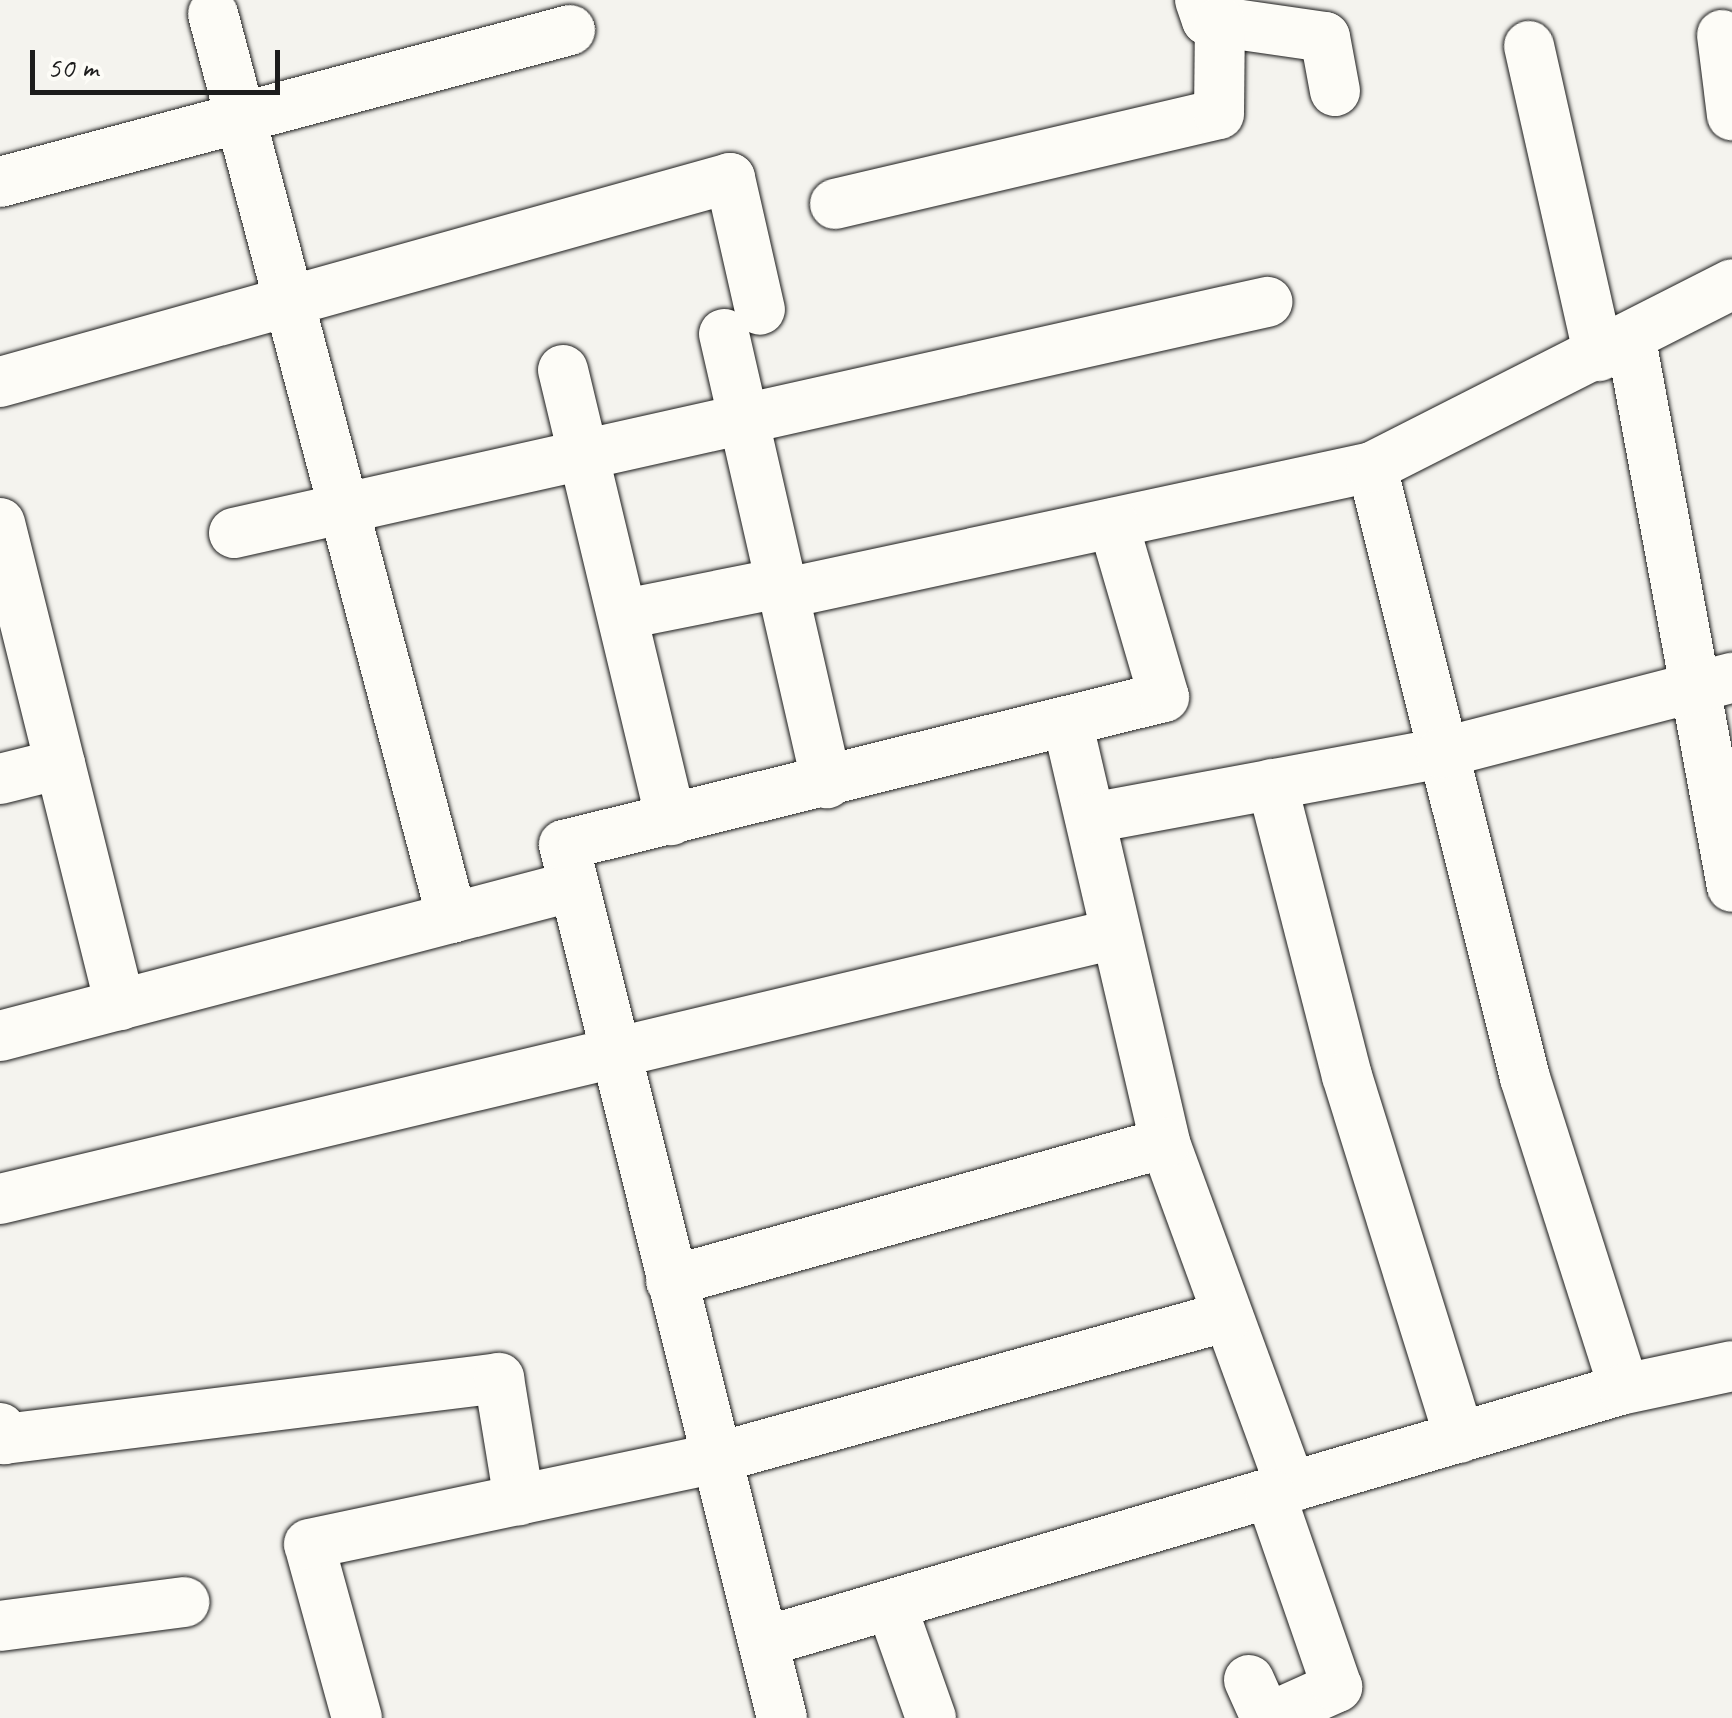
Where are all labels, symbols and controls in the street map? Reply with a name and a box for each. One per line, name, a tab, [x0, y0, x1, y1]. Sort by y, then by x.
scale bar	[35, 30, 285, 92]
text: 50 m	[47, 48, 98, 86]

